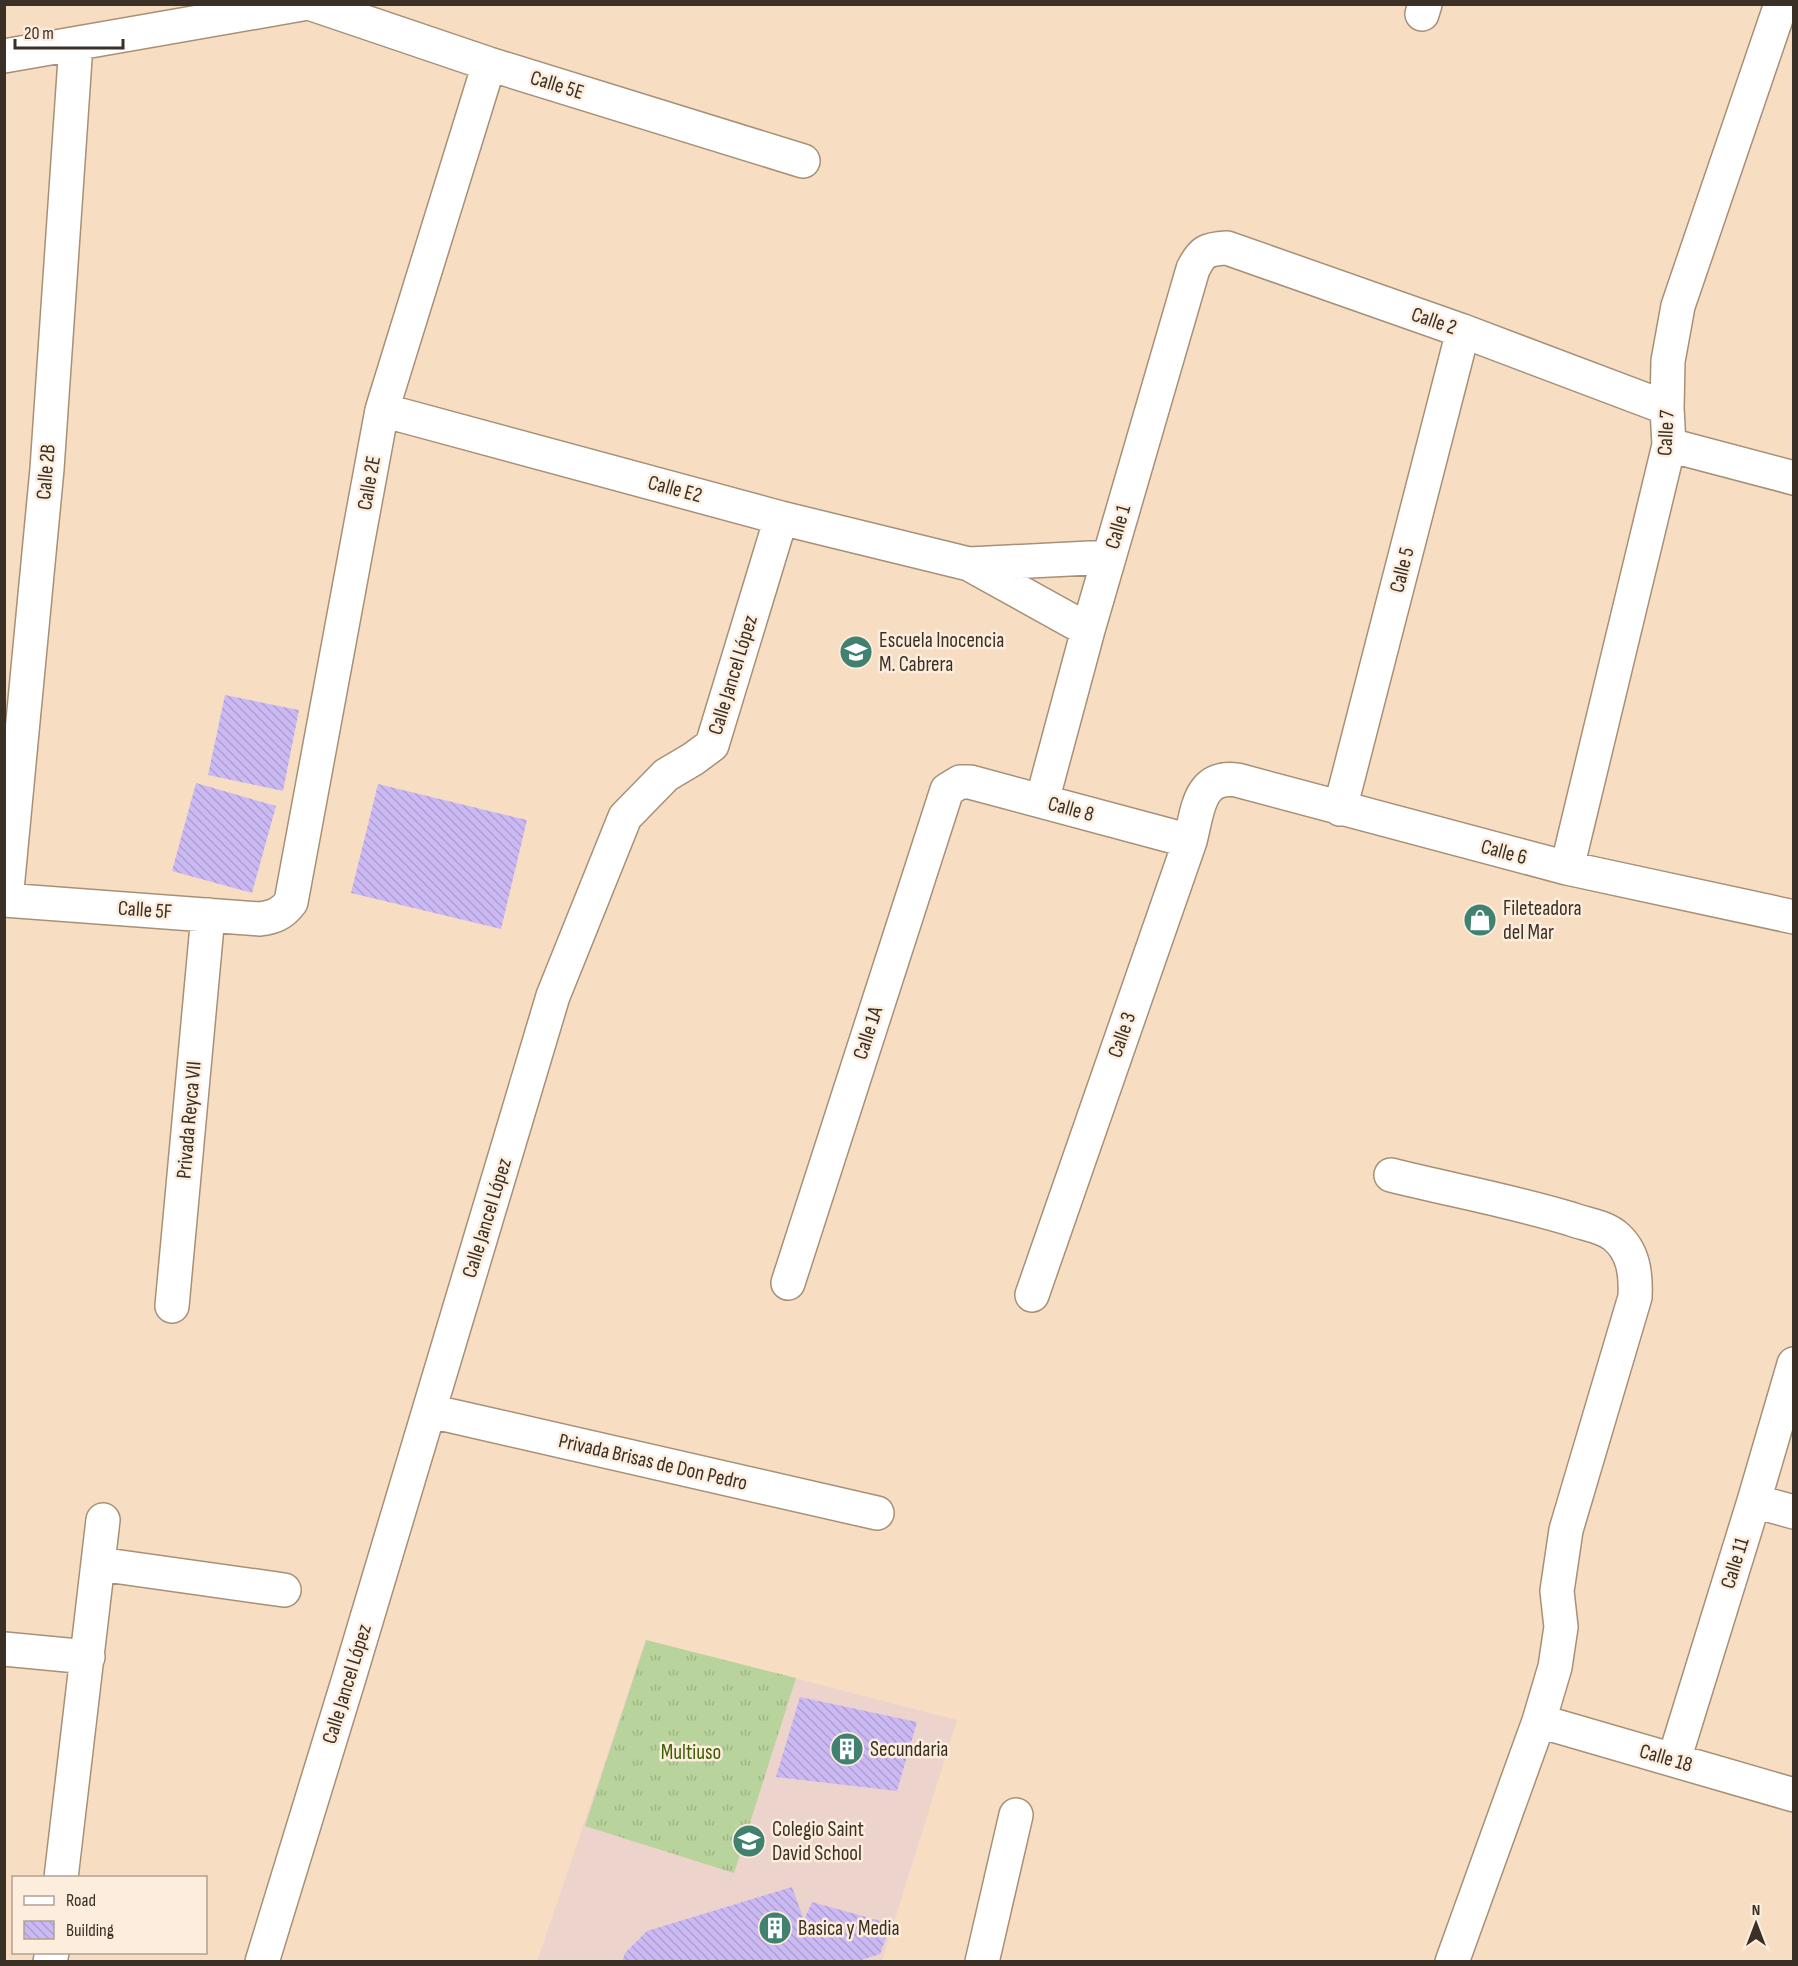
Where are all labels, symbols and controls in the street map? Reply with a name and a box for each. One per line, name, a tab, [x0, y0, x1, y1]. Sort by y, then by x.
scale bar	[15, 12, 123, 50]
text: 20 m	[24, 23, 54, 44]
street label: Calle 5E	[527, 65, 587, 105]
street label: Calle 2	[1408, 302, 1460, 340]
street label: Calle 7	[1652, 409, 1680, 457]
street label: Calle 2B	[31, 443, 61, 501]
street label: Calle 2E	[352, 454, 386, 512]
street label: Calle E2	[645, 470, 705, 508]
street label: Calle 1	[1100, 501, 1136, 552]
street label: Calle 5	[1384, 545, 1420, 595]
street label: Calle Jancel López	[703, 612, 763, 738]
place label: Escuela Inocencia M. Cabrera	[879, 628, 1004, 677]
school or university icon: Escuela Inocencia M. Cabrera	[838, 634, 874, 670]
street label: Calle 8	[1045, 791, 1097, 827]
street label: Calle 6	[1478, 834, 1530, 870]
street label: Calle 5F	[117, 896, 173, 924]
place label: Fileteadora del Mar	[1503, 896, 1581, 945]
shop icon: Fileteadora del Mar	[1462, 902, 1498, 938]
street label: Calle 1A	[848, 1002, 889, 1063]
street label: Calle 3	[1103, 1009, 1141, 1061]
street label: Privada Reyca VII	[171, 1060, 207, 1180]
street label: Calle Jancel López	[457, 1155, 517, 1281]
street label: Privada Brisas de Don Pedro	[556, 1428, 750, 1496]
street label: Calle 11	[1715, 1534, 1755, 1592]
street label: Calle Jancel López	[317, 1621, 377, 1747]
building icon: Secundaria	[829, 1731, 865, 1767]
place label: Secundaria	[870, 1737, 948, 1762]
street label: Calle 18	[1637, 1739, 1695, 1777]
park label: Multiuso	[661, 1740, 721, 1765]
place label: Colegio Saint David School	[772, 1817, 864, 1866]
school or university icon: Colegio Saint David School	[731, 1823, 767, 1859]
legend	[12, 1876, 207, 1954]
text: Road	[66, 1890, 96, 1911]
north arrow	[1726, 1894, 1786, 1954]
text: N	[1752, 1901, 1760, 1920]
building icon: Basica y Media	[757, 1910, 793, 1946]
place label: Basica y Media	[798, 1916, 900, 1941]
text: Building	[66, 1920, 114, 1941]

